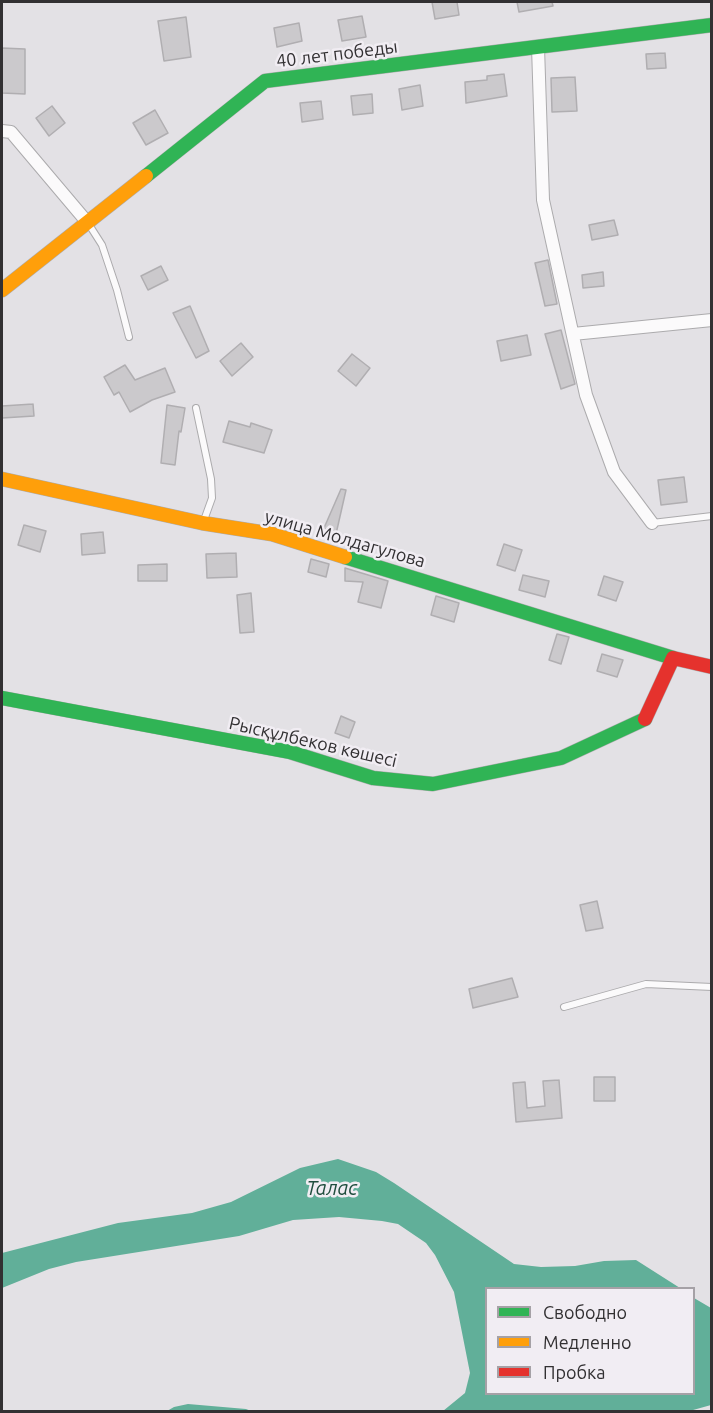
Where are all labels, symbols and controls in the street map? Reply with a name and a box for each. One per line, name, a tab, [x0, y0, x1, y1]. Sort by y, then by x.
street label: 40 лет победы	[275, 36, 399, 72]
street label: улица Молдагулова	[262, 506, 428, 572]
street label: Рысқұлбеков көшесі	[227, 712, 399, 772]
water label: Талас	[306, 1176, 358, 1200]
legend	[485, 1287, 695, 1395]
text: Свободно	[543, 1302, 627, 1322]
text: Медленно	[543, 1332, 632, 1352]
text: Пробка	[543, 1362, 606, 1382]

